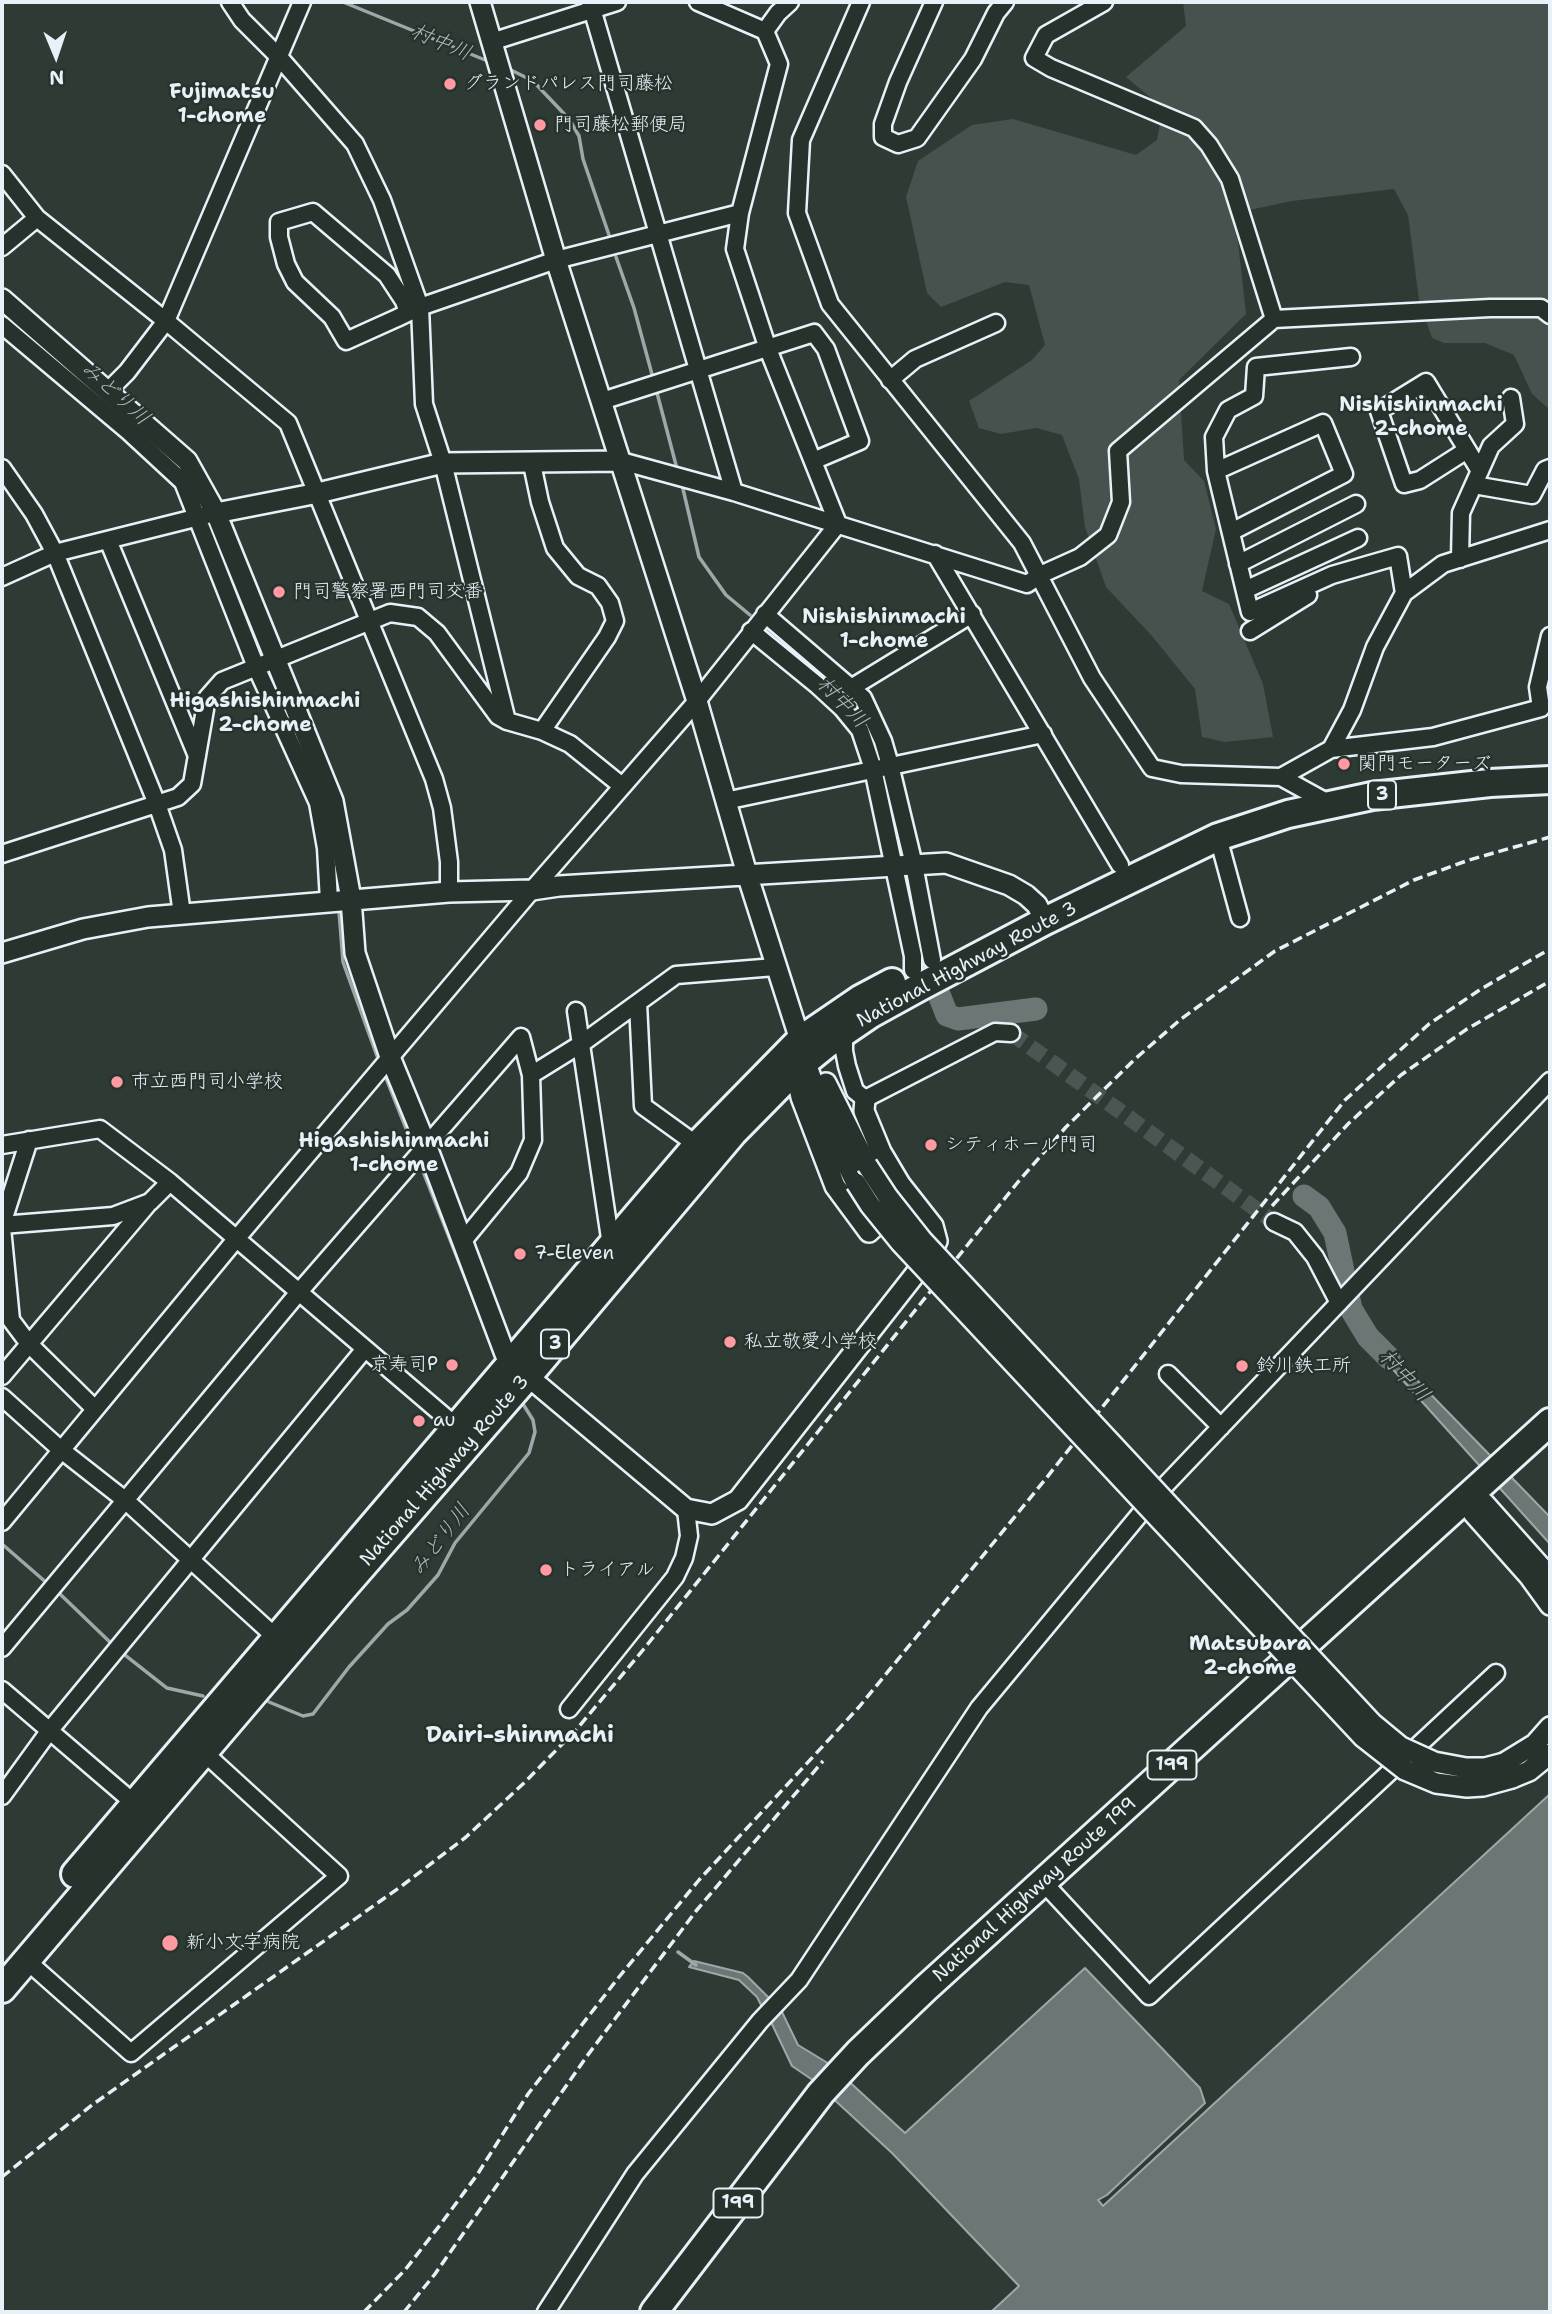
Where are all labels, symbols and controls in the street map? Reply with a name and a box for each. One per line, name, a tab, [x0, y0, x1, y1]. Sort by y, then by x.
water label: 村中川	[407, 19, 475, 67]
north arrow	[21, 21, 91, 91]
text: N	[49, 65, 65, 90]
place label: グランドパレス門司藤松	[464, 73, 673, 95]
marker: グランドパレス門司藤松	[442, 76, 458, 92]
district label: Fujimatsu 1-chome	[169, 80, 275, 130]
place label: 門司藤松郵便局	[554, 114, 687, 136]
marker: 門司藤松郵便局	[532, 117, 548, 133]
water label: みどり川	[75, 357, 155, 431]
district label: Nishishinmachi 2-chome	[1339, 393, 1503, 443]
place label: 門司警察署西門司交番	[293, 581, 483, 603]
marker: 門司警察署西門司交番	[271, 584, 287, 600]
district label: Nishishinmachi 1-chome	[802, 605, 966, 655]
water label: 村中川	[811, 672, 873, 734]
district label: Higashishinmachi 2-chome	[170, 689, 360, 739]
place label: 関門モーターズ	[1358, 753, 1491, 775]
marker: 関門モーターズ	[1336, 756, 1352, 772]
road number: 3	[1368, 780, 1396, 810]
street label: National Highway Route 3	[853, 897, 1081, 1033]
place label: 市立西門司小学校	[131, 1071, 283, 1093]
marker: 市立西門司小学校	[109, 1074, 125, 1090]
district label: Higashishinmachi 1-chome	[299, 1129, 489, 1179]
place label: シティホール門司	[945, 1134, 1097, 1156]
marker: シティホール門司	[923, 1137, 939, 1153]
place label: 7-Eleven	[534, 1243, 614, 1265]
marker: 7-Eleven	[512, 1246, 528, 1262]
road number: 3	[541, 1330, 569, 1358]
place label: 私立敬愛小学校	[744, 1331, 877, 1353]
marker: 私立敬愛小学校	[722, 1334, 738, 1350]
water label: 村中川	[1373, 1344, 1435, 1408]
place label: 京寿司P	[370, 1354, 438, 1376]
place label: 鈴川鉄工所	[1256, 1355, 1351, 1377]
marker: 京寿司P	[444, 1357, 460, 1373]
marker: 鈴川鉄工所	[1234, 1358, 1250, 1374]
street label: National Highway Route 3	[356, 1371, 534, 1571]
place label: au	[433, 1410, 456, 1432]
marker: au	[411, 1413, 427, 1429]
water label: みどり川	[406, 1499, 476, 1581]
place label: トライアル	[560, 1559, 655, 1581]
marker: トライアル	[538, 1562, 554, 1578]
district label: Matsubara 2-chome	[1189, 1632, 1311, 1682]
district label: Dairi-shinmachi	[426, 1722, 614, 1750]
road number: 199	[1148, 1750, 1196, 1780]
street label: National Highway Route 199	[929, 1793, 1141, 1987]
place label: 新小文字病院	[186, 1932, 300, 1954]
marker: 新小文字病院	[160, 1933, 180, 1953]
road number: 199	[714, 2188, 762, 2218]

